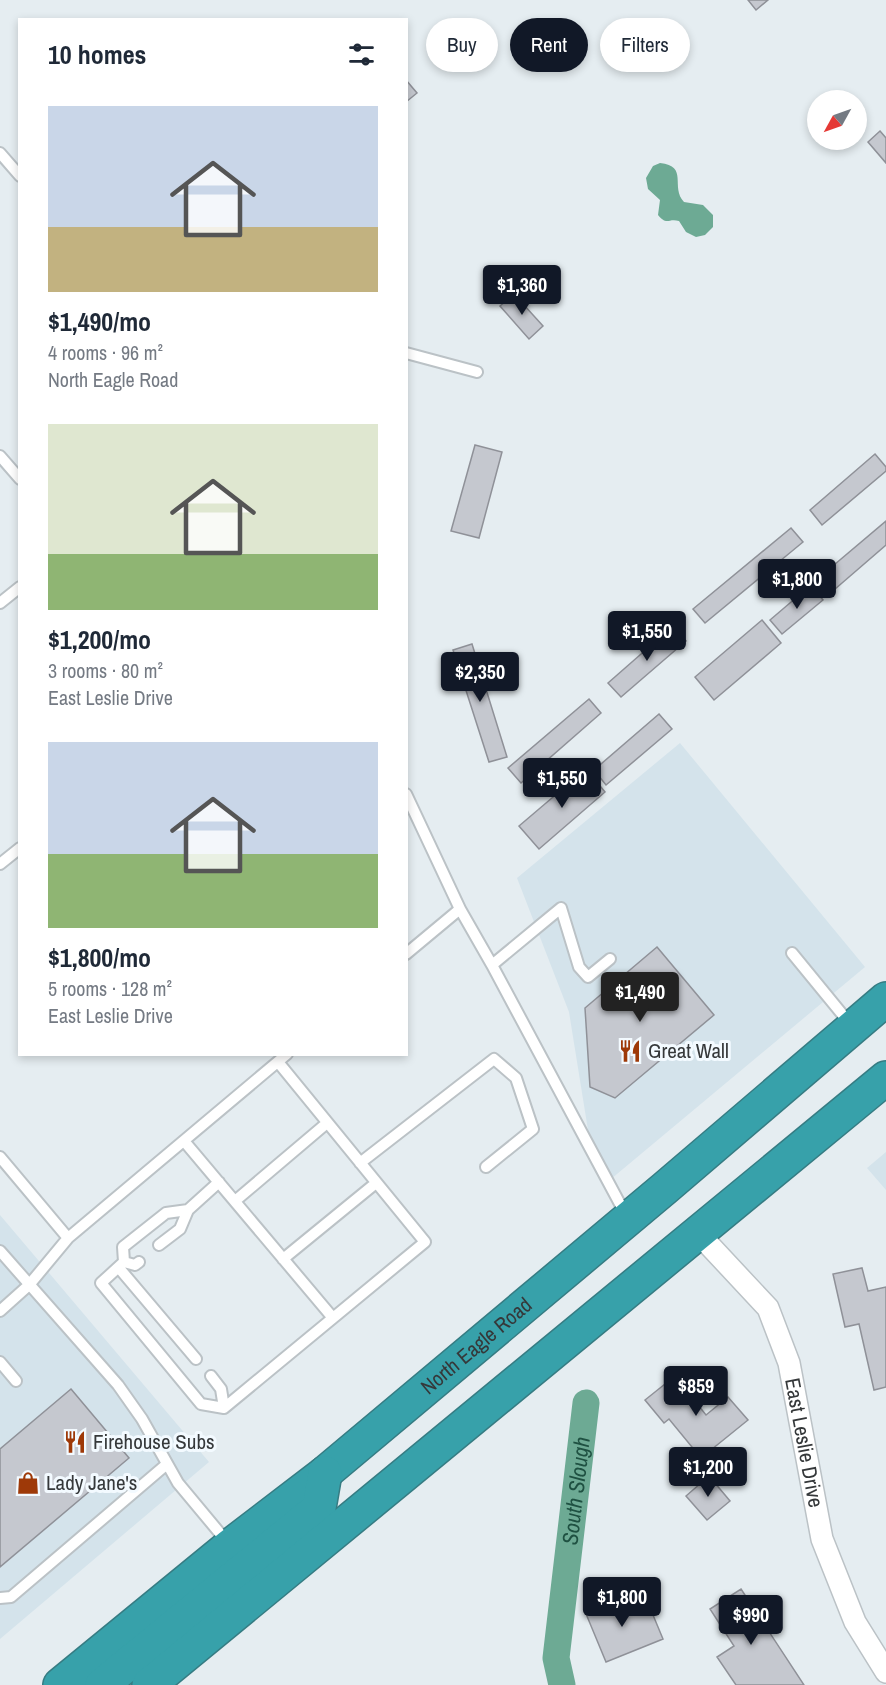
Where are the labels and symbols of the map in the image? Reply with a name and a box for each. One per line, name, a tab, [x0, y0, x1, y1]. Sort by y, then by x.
north arrow	[807, 90, 867, 150]
pin: $1,360	[473, 265, 571, 316]
pin: $1,800	[748, 559, 846, 610]
pin: $1,550	[598, 611, 696, 662]
pin: $2,350	[431, 652, 529, 703]
pin: $1,550	[513, 758, 611, 809]
pin: $1,490	[591, 972, 689, 1023]
place label: Great Wall	[648, 1036, 729, 1065]
restaurant icon: Great Wall	[617, 1038, 643, 1064]
street label: North Eagle Road	[414, 1291, 538, 1401]
pin: $859	[660, 1366, 732, 1417]
street label: East Leslie Drive	[778, 1375, 831, 1510]
place label: Firehouse Subs	[93, 1427, 215, 1456]
restaurant icon: Firehouse Subs	[62, 1429, 88, 1455]
water label: South Slough	[554, 1435, 597, 1546]
pin: $1,200	[659, 1447, 757, 1498]
place label: Lady Jane's	[46, 1468, 137, 1497]
shop icon: Lady Jane's	[15, 1470, 41, 1496]
pin: $1,800	[573, 1577, 671, 1628]
pin: $990	[715, 1595, 787, 1646]

